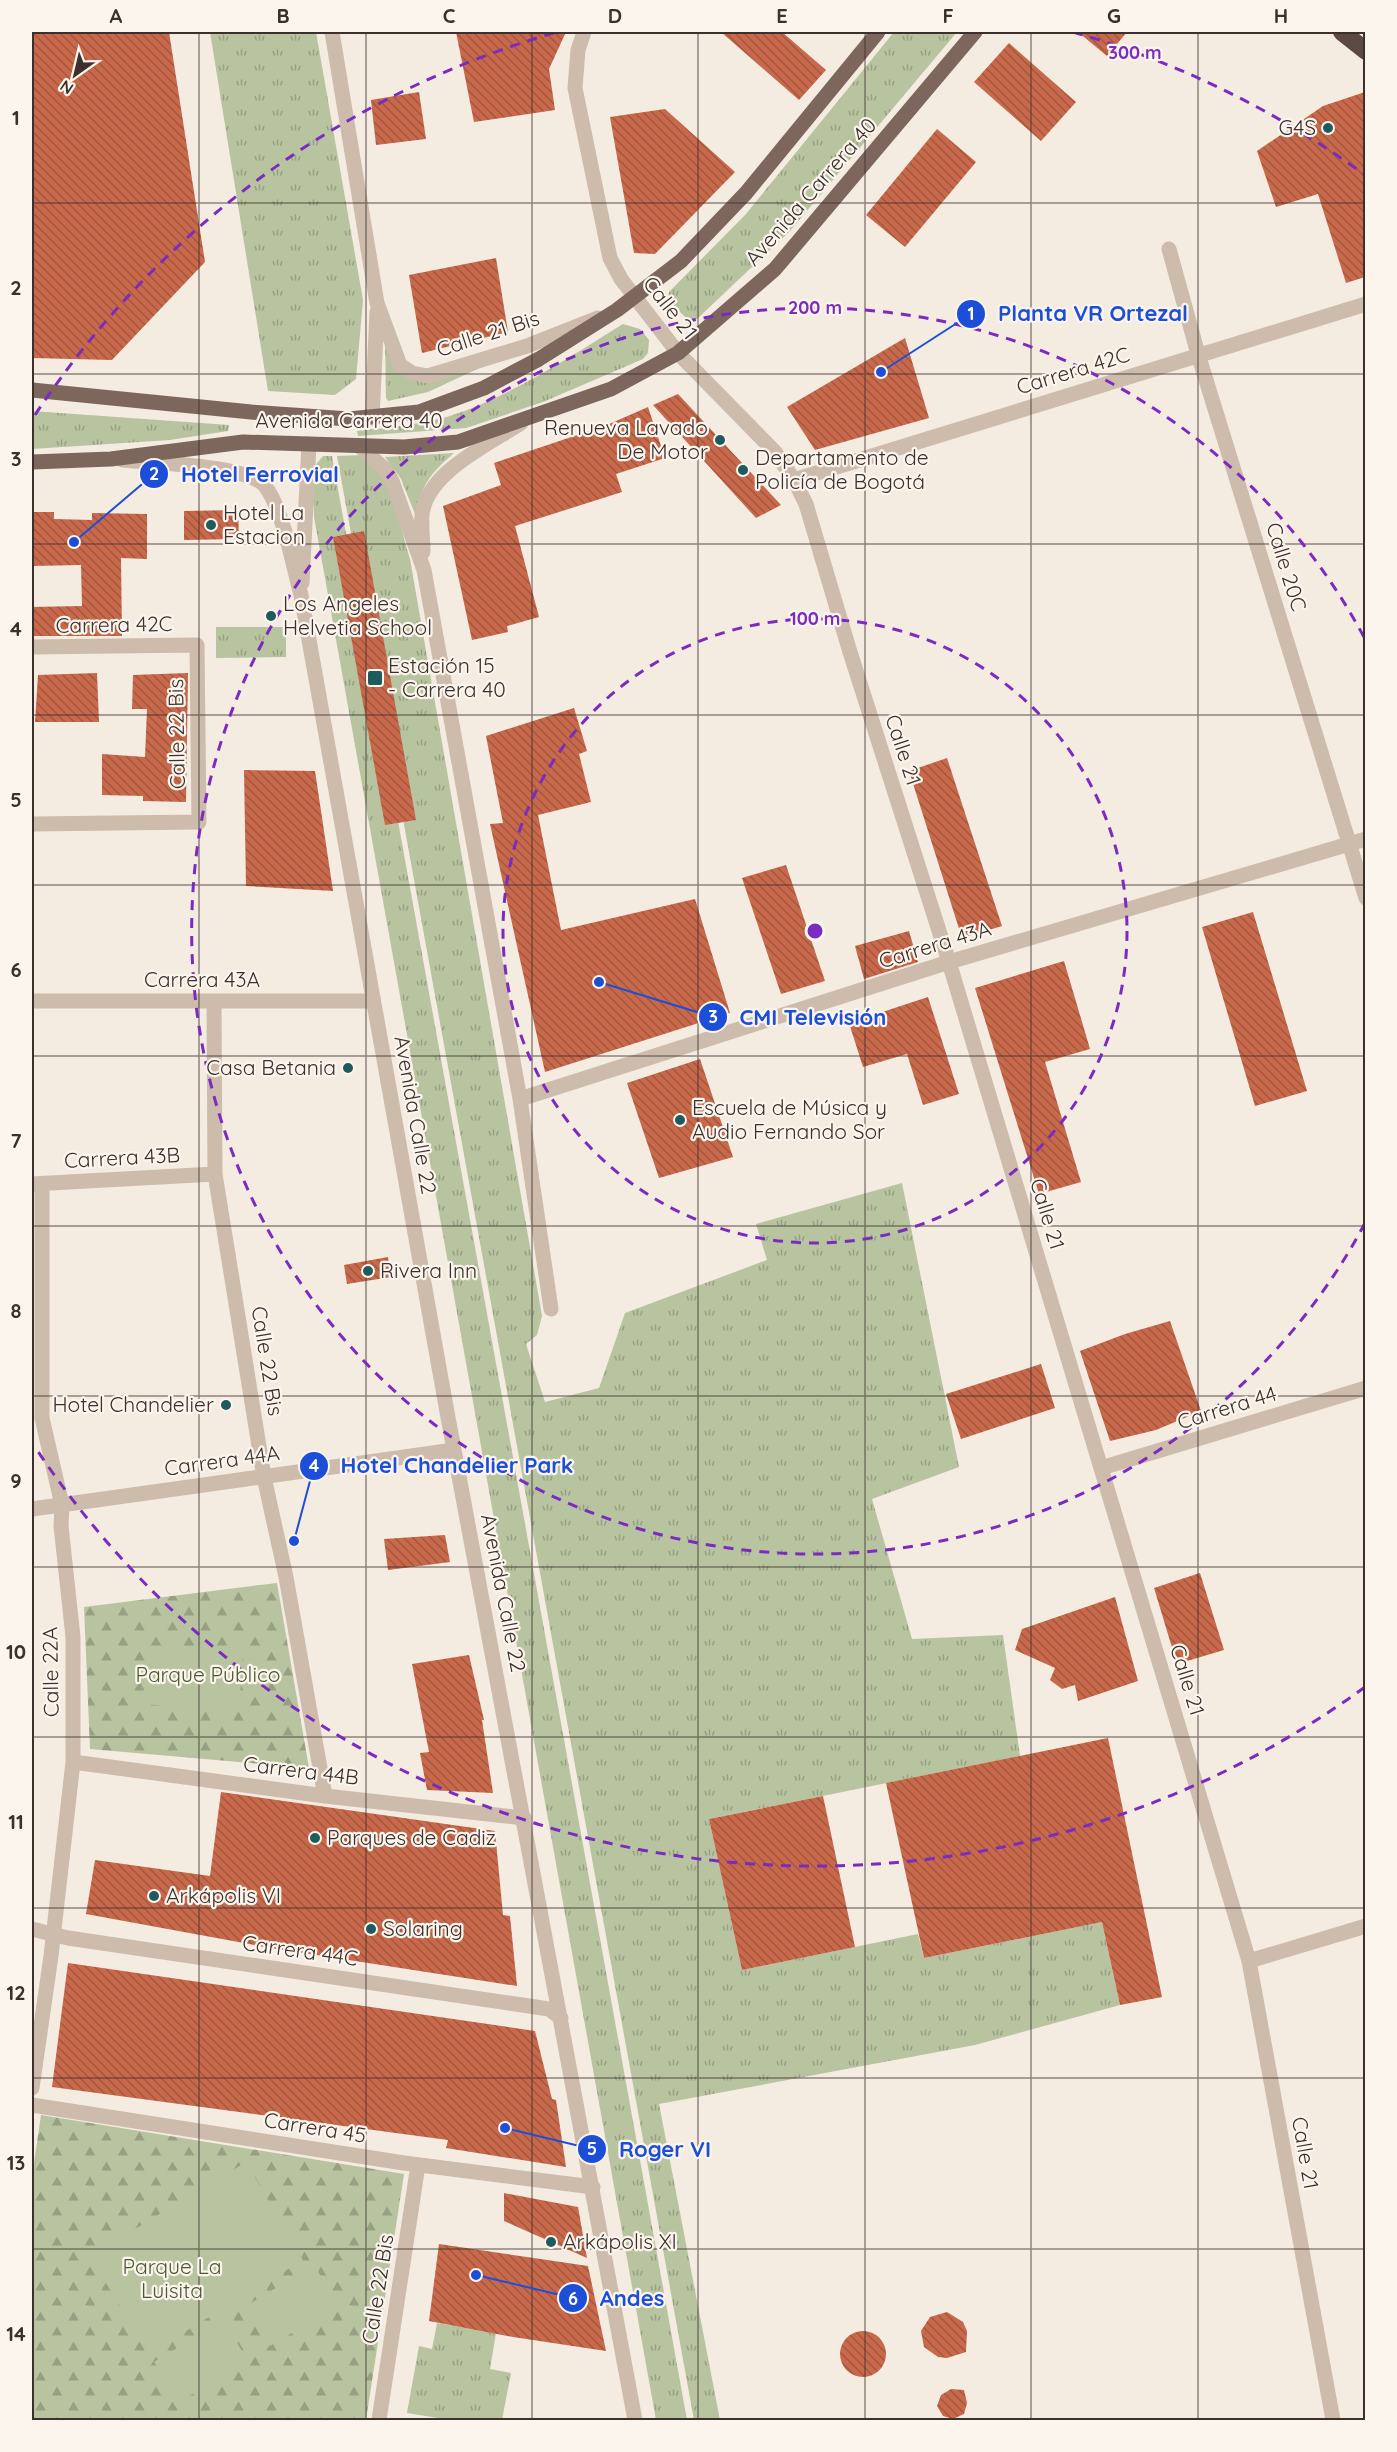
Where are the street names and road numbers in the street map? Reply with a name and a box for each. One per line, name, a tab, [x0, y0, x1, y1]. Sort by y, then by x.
street label: Avenida Carrera 40	[739, 112, 882, 271]
street label: Calle 21	[638, 271, 703, 344]
street label: Calle 21 Bis	[433, 304, 542, 362]
street label: Carrera 42C	[1013, 340, 1133, 400]
street label: Avenida Carrera 40	[255, 407, 443, 433]
street label: Calle 20C	[1261, 519, 1313, 614]
street label: Carrera 42C	[55, 610, 173, 638]
street label: Calle 22 Bis	[162, 679, 190, 789]
street label: Calle 21	[880, 711, 928, 788]
street label: Carrera 43A	[875, 915, 994, 973]
street label: Carrera 43A	[144, 966, 260, 992]
street label: Avenida Calle 22	[389, 1034, 443, 1196]
street label: Carrera 43B	[63, 1141, 181, 1173]
street label: Calle 21	[1025, 1175, 1071, 1252]
street label: Calle 22 Bis	[247, 1304, 289, 1417]
street label: Carrera 44	[1174, 1380, 1279, 1434]
street label: Carrera 44A	[163, 1439, 281, 1481]
street label: Avenida Calle 22	[476, 1512, 532, 1674]
street label: Calle 22A	[36, 1627, 64, 1717]
street label: Calle 21	[1165, 1641, 1211, 1718]
street label: Carrera 44B	[242, 1750, 360, 1790]
street label: Carrera 44C	[241, 1929, 360, 1971]
street label: Carrera 45	[262, 2106, 368, 2148]
street label: Calle 21	[1287, 2115, 1325, 2191]
street label: Calle 22 Bis	[356, 2232, 398, 2345]

